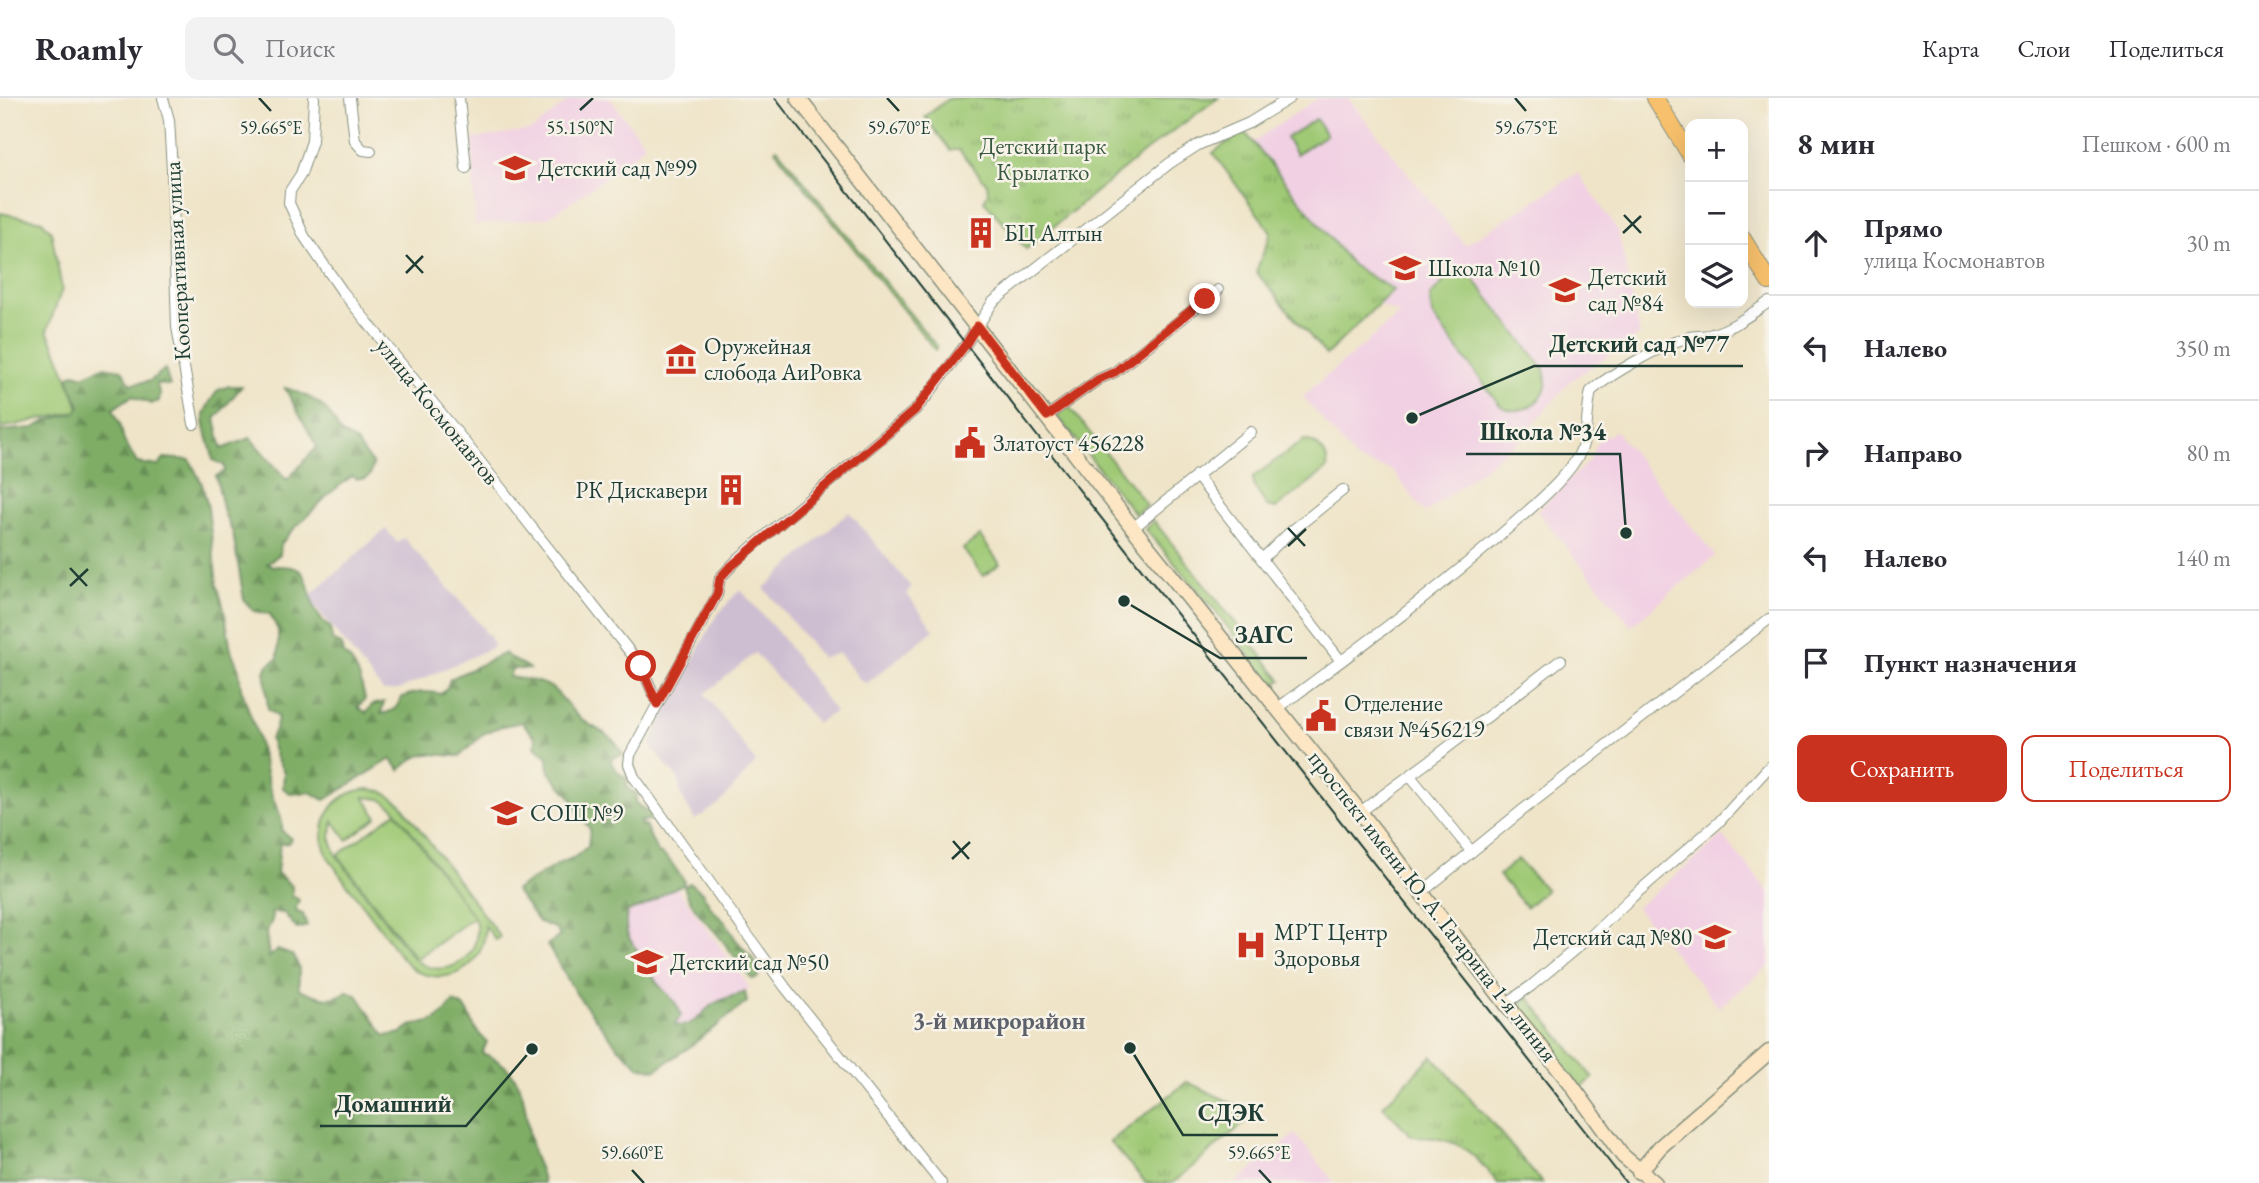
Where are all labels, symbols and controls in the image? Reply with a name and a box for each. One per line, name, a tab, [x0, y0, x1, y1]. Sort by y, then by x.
search box	[185, 17, 675, 80]
text: Roamly	[35, 27, 143, 70]
icon: search	[209, 29, 247, 67]
text: Поиск	[265, 31, 335, 65]
text: Карта	[1922, 33, 1979, 64]
text: Слои	[2017, 33, 2071, 64]
text: Поделиться	[2109, 33, 2224, 64]
text: 59.665°E	[240, 116, 302, 139]
text: 55.150°N	[547, 116, 614, 139]
text: 59.670°E	[868, 116, 930, 139]
text: 59.675°E	[1495, 116, 1557, 139]
map controls	[1685, 119, 1748, 308]
button: +	[1685, 119, 1748, 182]
text: 8 мин	[1797, 124, 1875, 163]
text: Пешком · 600 m	[2082, 129, 2231, 159]
park label: Детский парк Крылатко	[979, 131, 1107, 187]
school or university icon: Детский сад №99	[498, 151, 532, 185]
place label: Детский сад №99	[538, 153, 697, 183]
street label: Кооперативная улица	[157, 160, 197, 362]
button: −	[1685, 182, 1748, 245]
text: Прямо	[1864, 211, 1943, 245]
building icon: БЦ Алтын	[964, 216, 998, 250]
place label: БЦ Алтын	[1004, 218, 1102, 248]
icon: ahead	[1797, 224, 1835, 262]
text: 30 m	[2186, 228, 2231, 258]
button: layers	[1685, 245, 1748, 308]
text: улица Космонавтов	[1864, 245, 2045, 275]
school or university icon: Школа №10	[1388, 251, 1422, 285]
place label: Школа №10	[1428, 253, 1540, 283]
place label: Детский сад №84	[1588, 262, 1667, 318]
school or university icon: Детский сад №84	[1548, 273, 1582, 307]
route end	[1189, 283, 1220, 314]
callout: Детский сад №77	[1534, 321, 1743, 366]
text: Детский сад №77	[1549, 328, 1729, 359]
icon: left	[1797, 329, 1835, 367]
street label: улица Космонавтов	[369, 331, 507, 491]
place label: Оружейная слобода АиРовка	[704, 331, 863, 387]
text: Налево	[1864, 331, 1947, 365]
text: 350 m	[2175, 333, 2231, 363]
museum icon: Оружейная слобода АиРовка	[664, 342, 698, 376]
callout: Школа №34	[1466, 409, 1620, 454]
text: Школа №34	[1480, 416, 1606, 447]
public building icon: Златоуст 456228	[953, 426, 987, 460]
place label: Златоуст 456228	[993, 428, 1144, 458]
icon: right	[1797, 434, 1835, 472]
text: Направо	[1864, 436, 1962, 470]
text: 80 m	[2186, 438, 2231, 468]
building icon: РК Дискавери	[714, 473, 748, 507]
place label: РК Дискавери	[575, 475, 708, 505]
icon: left	[1797, 539, 1835, 577]
text: Налево	[1864, 541, 1947, 575]
text: 140 m	[2175, 543, 2231, 573]
callout: ЗАГС	[1220, 613, 1307, 658]
text: ЗАГС	[1234, 619, 1294, 650]
icon: arrive	[1797, 644, 1835, 682]
text: Пункт назначения	[1864, 646, 2077, 680]
route start	[625, 650, 656, 681]
place label: Отделение связи №456219	[1344, 688, 1485, 744]
public building icon: Отделение связи №456219	[1304, 699, 1338, 733]
button: Сохранить	[1797, 735, 2007, 802]
button: Поделиться	[2021, 735, 2231, 802]
street label: проспект имени Ю. А. Гагарина 1-я линия	[1302, 744, 1564, 1068]
school or university icon: СОШ №9	[490, 796, 524, 830]
place label: СОШ №9	[530, 798, 623, 828]
place label: МРТ Центр Здоровья	[1274, 917, 1388, 973]
school or university icon: Детский сад №80	[1698, 920, 1732, 954]
place label: Детский сад №80	[1533, 922, 1692, 952]
hospital icon: МРТ Центр Здоровья	[1234, 928, 1268, 962]
school or university icon: Детский сад №50	[630, 945, 664, 979]
place label: Детский сад №50	[670, 947, 829, 977]
district label: 3-й микрорайон	[913, 1005, 1085, 1036]
callout: Домашний	[320, 1081, 466, 1126]
text: Домашний	[334, 1088, 452, 1119]
callout: СДЭК	[1183, 1090, 1278, 1135]
text: СДЭК	[1198, 1097, 1265, 1128]
text: 59.660°E	[601, 1141, 663, 1164]
text: 59.665°E	[1228, 1141, 1290, 1164]

